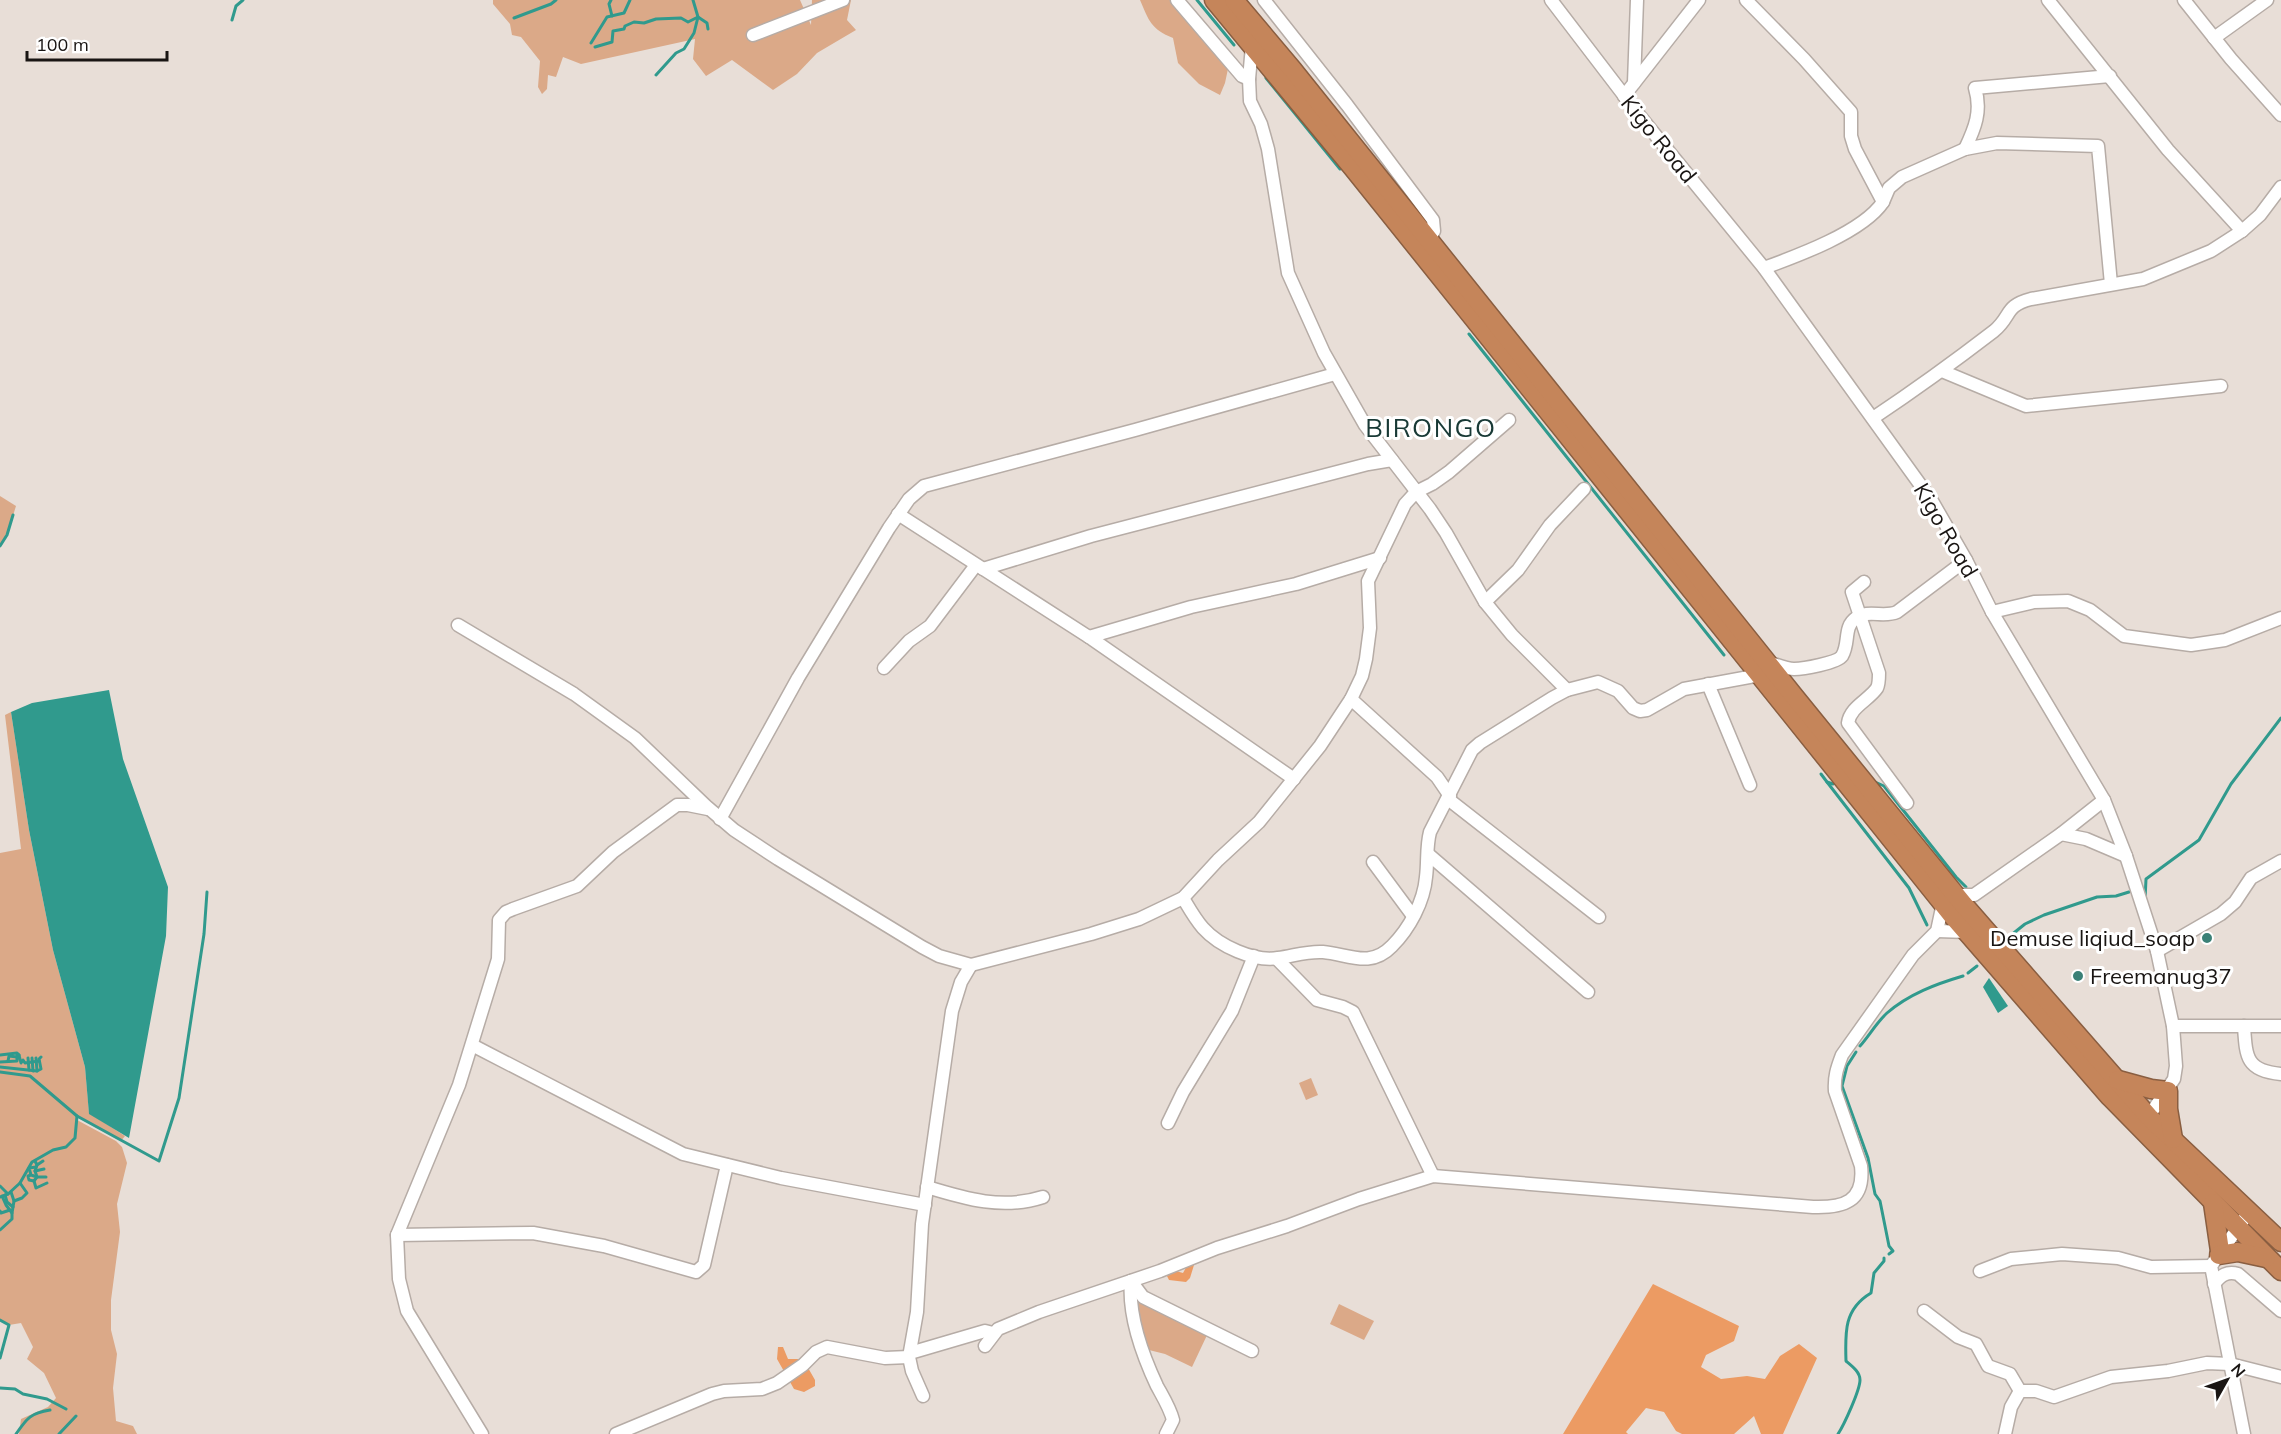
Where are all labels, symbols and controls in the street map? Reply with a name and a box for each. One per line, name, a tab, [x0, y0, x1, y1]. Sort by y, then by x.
scale bar	[27, 24, 166, 62]
text: 100 m	[36, 33, 89, 56]
street label: Kigo Road	[1615, 90, 1703, 188]
district label: BIRONGO	[1365, 411, 1497, 444]
street label: Kigo Road	[1908, 478, 1984, 582]
place label: Demuse liqiud_soap	[1990, 924, 2195, 952]
marker: Demuse liqiud_soap	[2200, 931, 2214, 945]
place label: Freemanug37	[2090, 962, 2232, 990]
marker: Freemanug37	[2071, 969, 2085, 983]
north arrow	[2197, 1350, 2257, 1410]
text: N	[2227, 1359, 2250, 1381]

